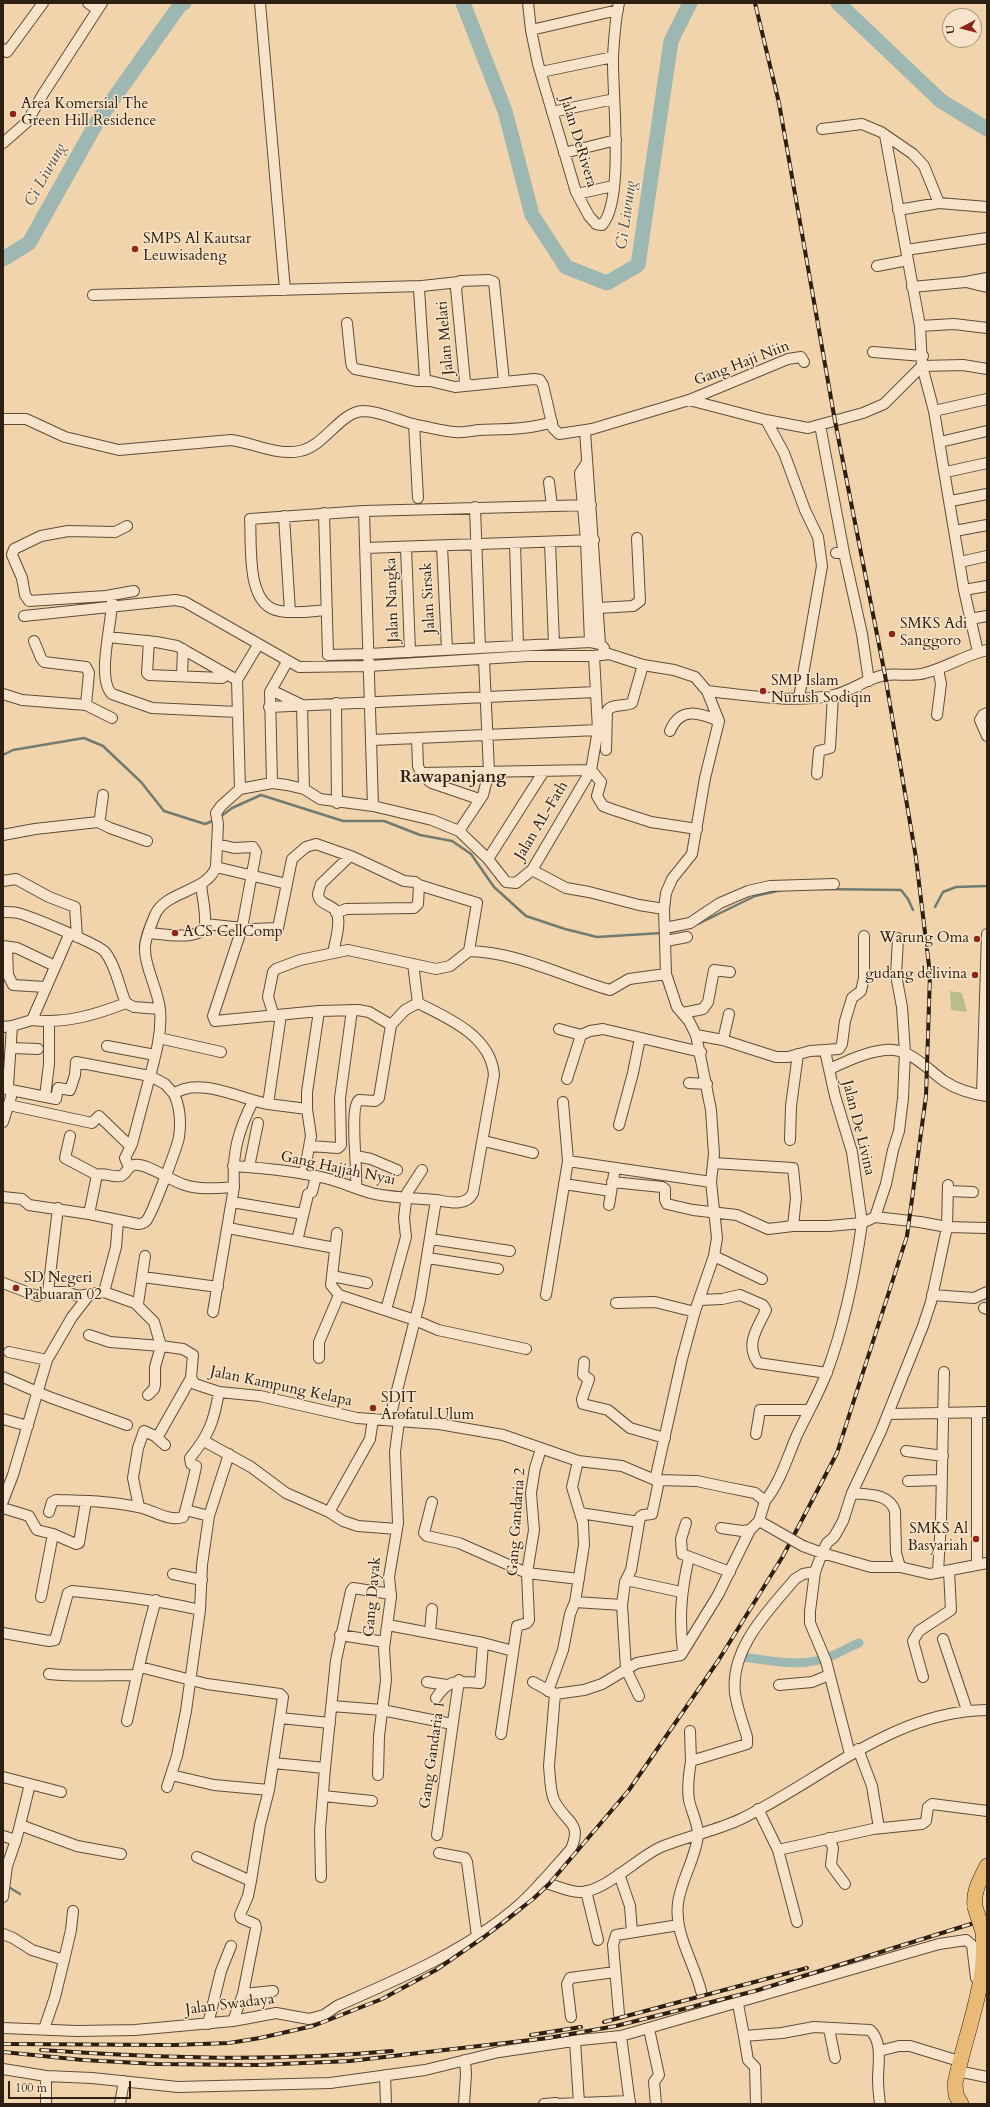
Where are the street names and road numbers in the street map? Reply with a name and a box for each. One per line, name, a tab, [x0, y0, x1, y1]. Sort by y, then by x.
street label: Jalan DeRivera	[556, 94, 600, 190]
street label: Jalan Melati	[434, 300, 458, 376]
street label: Gang Haji Niin	[692, 338, 792, 390]
street label: Jalan Nangka	[383, 557, 403, 643]
street label: Jalan Sirsak	[418, 562, 440, 634]
street label: Jalan AL-Fath	[511, 778, 573, 864]
street label: Jalan De Livina	[837, 1078, 879, 1178]
street label: Gang Hajjah Nyai	[279, 1148, 397, 1190]
street label: Jalan Kampung Kelapa	[208, 1363, 354, 1411]
street label: Gang Gandaria 2	[504, 1467, 530, 1577]
street label: Gang Dayak	[361, 1556, 385, 1638]
street label: Gang Gandaria 1	[417, 1700, 449, 1810]
street label: Jalan Swadaya	[185, 1991, 275, 2019]

